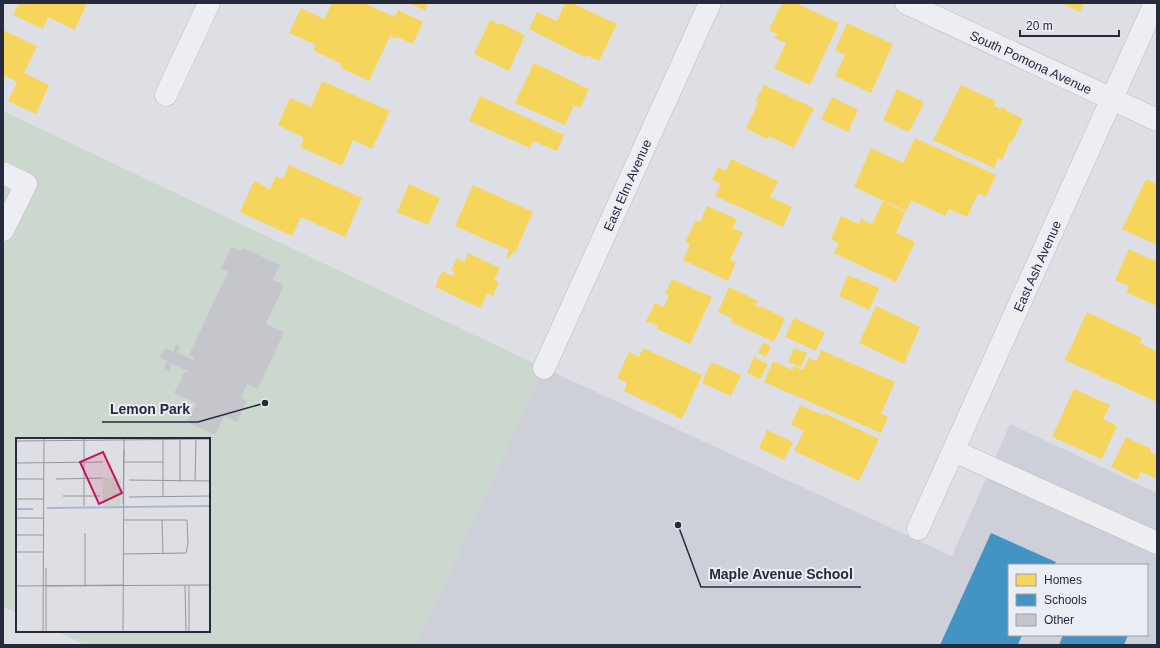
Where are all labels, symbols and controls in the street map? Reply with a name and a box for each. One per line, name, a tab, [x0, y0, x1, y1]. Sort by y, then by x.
scale bar	[1020, 12, 1119, 38]
text: 20 m	[1026, 19, 1053, 33]
street label: South Pomona Avenue	[967, 28, 1094, 97]
street label: East Elm Avenue	[601, 137, 654, 233]
street label: East Ash Avenue	[1011, 218, 1064, 314]
callout: Lemon Park	[102, 396, 198, 422]
text: Lemon Park	[110, 401, 190, 417]
inset map	[16, 438, 210, 632]
callout: Maple Avenue School	[701, 561, 861, 587]
legend	[1008, 564, 1148, 636]
text: Maple Avenue School	[709, 566, 853, 582]
text: Homes	[1044, 573, 1082, 587]
text: Schools	[1044, 593, 1087, 607]
text: Other	[1044, 613, 1074, 627]

